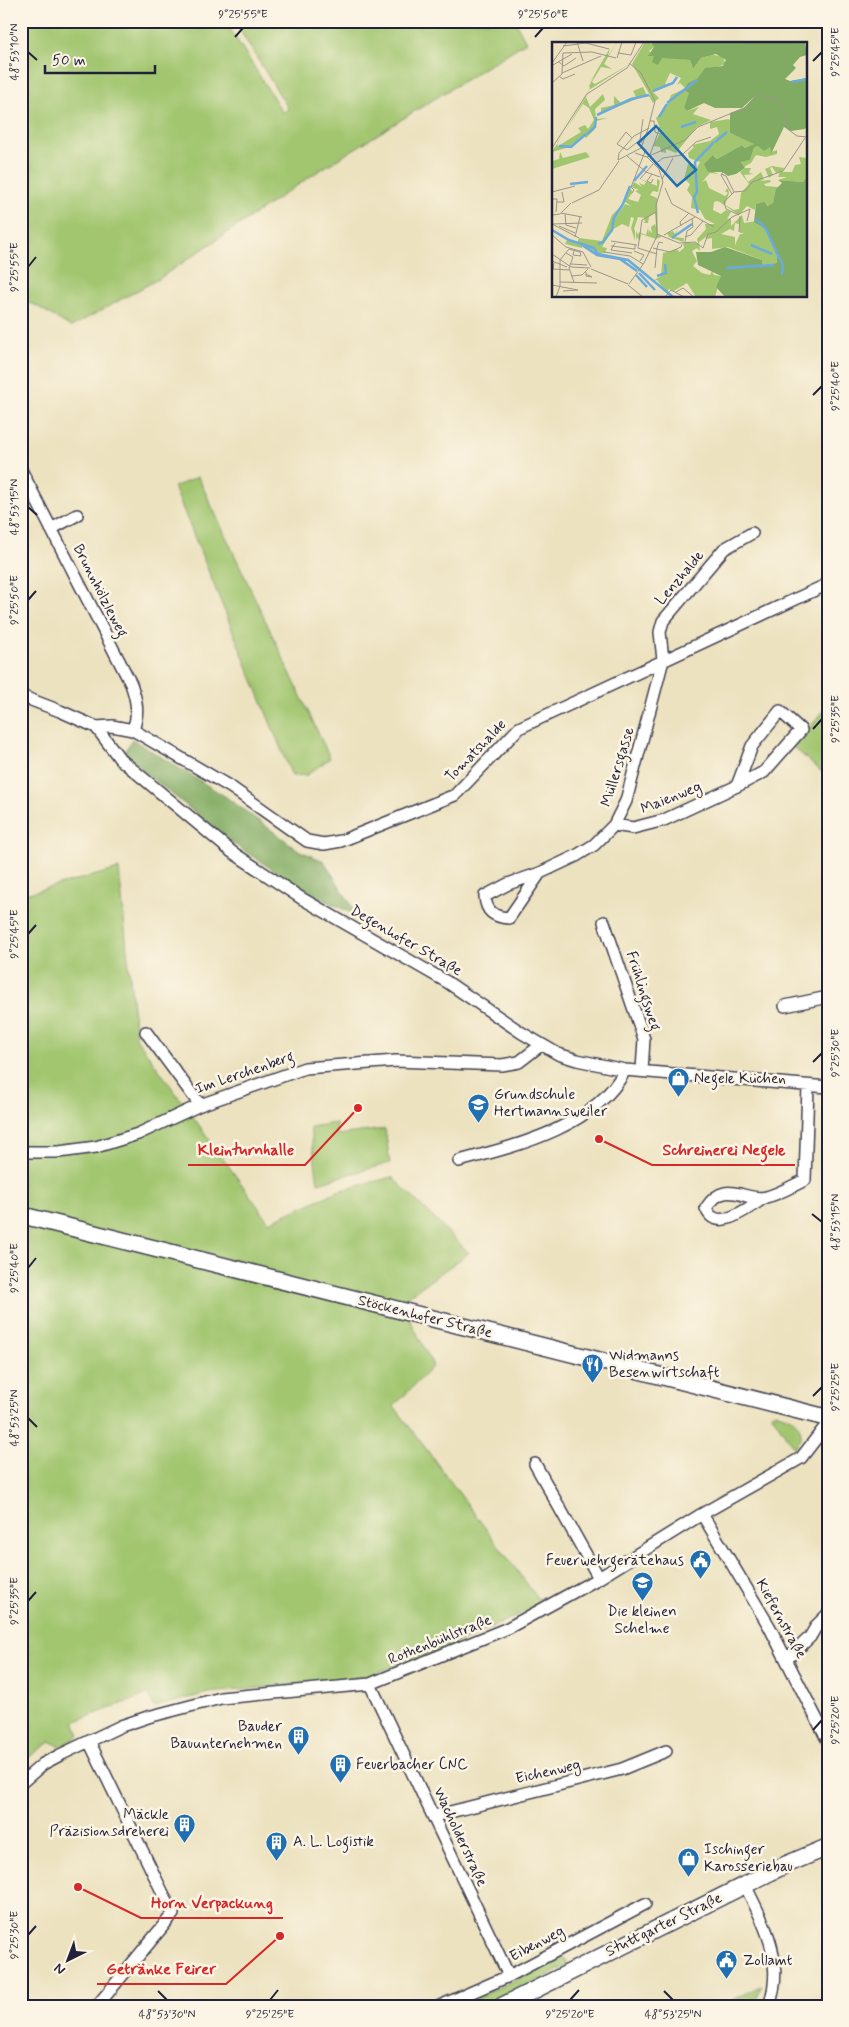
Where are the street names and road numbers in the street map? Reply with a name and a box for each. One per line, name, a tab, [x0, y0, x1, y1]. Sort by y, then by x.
street label: Brunnhölzleweg	[67, 541, 132, 642]
street label: Lenzhalde	[651, 546, 709, 610]
street label: Tomatshalde	[441, 715, 511, 787]
street label: Müllersgasse	[596, 725, 641, 810]
street label: Maienweg	[638, 777, 705, 820]
street label: Degenhofer Straße	[346, 901, 466, 982]
street label: Frühlingsweg	[620, 949, 665, 1034]
street label: Im Lerchenberg	[193, 1047, 297, 1100]
street label: Stöckenhofer Straße	[356, 1291, 494, 1343]
street label: Kiefernstraße	[751, 1576, 811, 1662]
street label: Rothenbühlstraße	[385, 1610, 495, 1670]
street label: Eichenweg	[513, 1755, 583, 1790]
street label: Wacholderstraße	[428, 1784, 492, 1890]
street label: Stuttgarter Straße	[602, 1888, 726, 1962]
street label: Eibenweg	[506, 1921, 568, 1968]

